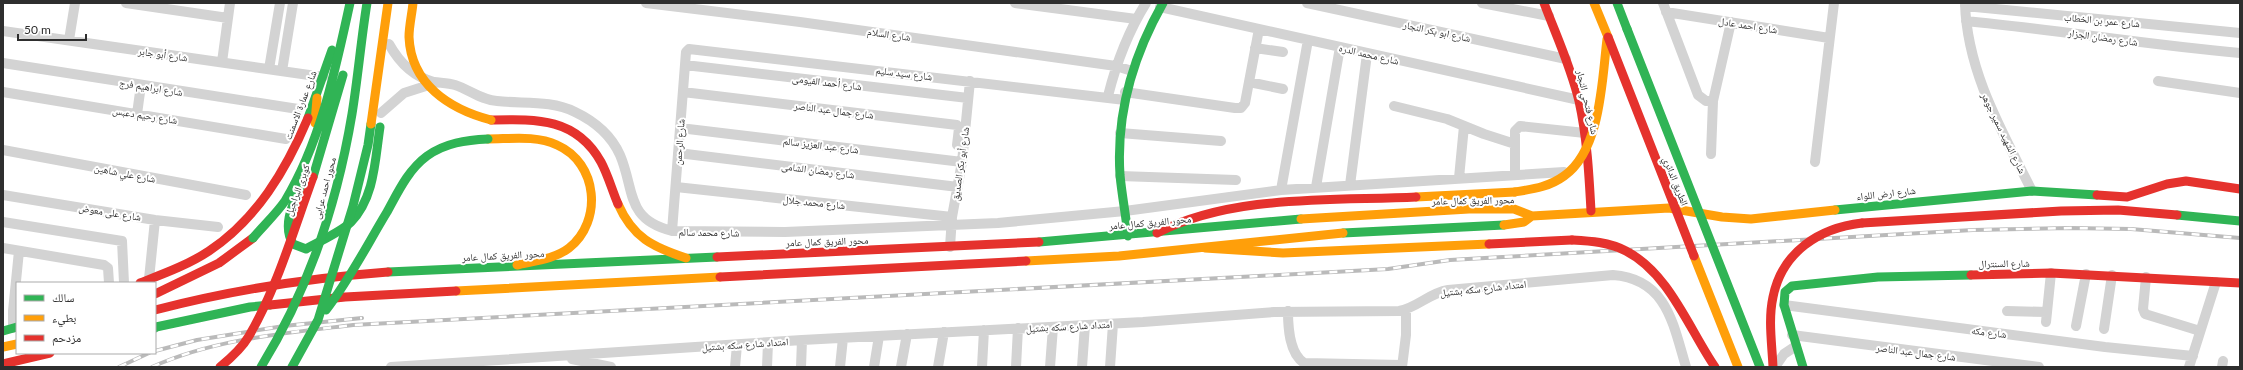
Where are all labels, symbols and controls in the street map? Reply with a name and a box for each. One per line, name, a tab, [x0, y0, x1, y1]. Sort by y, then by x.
street label: شارع عمر بن الخطاب	[2063, 11, 2141, 30]
street label: شارع احمد عادل	[1718, 14, 1779, 37]
scale bar	[18, 16, 86, 42]
street label: شارع ابو بكر النجار	[1401, 18, 1472, 45]
text: 50 m	[24, 22, 51, 37]
street label: شارع السلام	[866, 25, 912, 45]
street label: شارع رمضان الجزار	[2066, 26, 2139, 49]
street label: شارع محمد الدره	[1338, 41, 1401, 68]
street label: شارع أبو جابر	[136, 44, 189, 64]
street label: شارع سيد سليم	[875, 64, 933, 84]
street label: شارع عمارة الاسمنت	[281, 68, 320, 142]
street label: شارع فتحي النجار	[1572, 68, 1601, 136]
street label: شارع أحمد الفيومى	[791, 72, 863, 93]
street label: شارع ابراهيم فرج	[118, 76, 184, 100]
street label: شارع الشهيد سمير جوهر	[1978, 90, 2029, 176]
street label: شارع جمال عبد الناصر	[792, 99, 875, 122]
street label: شارع رحيم دعبس	[111, 104, 179, 128]
street label: شارع الرحمن	[671, 118, 688, 166]
street label: شارع أبو بكر الصديق	[949, 126, 972, 202]
street label: شارع عبد العزيز سالم	[782, 134, 860, 158]
street label: محور احمد عرابى	[310, 155, 339, 221]
street label: الطريق الدائري	[1658, 155, 1691, 208]
street label: شارع رمضان الشامى	[781, 160, 856, 181]
street label: شارع علي شاهين	[93, 161, 157, 187]
street label: كوبرى البراجيل	[282, 163, 313, 218]
street label: شارع ارض اللواء	[1856, 184, 1917, 203]
street label: شارع محمد جلال	[782, 193, 846, 212]
street label: محور الفريق كمال عامر	[1431, 193, 1515, 208]
street label: شارع على معوض	[78, 201, 142, 224]
street label: محور الفريق كمال عامر	[1107, 212, 1192, 233]
street label: شارع محمد سالم	[678, 225, 740, 241]
street label: محور الفريق كمال عامر	[784, 234, 869, 249]
street label: محور الفريق كمال عامر	[460, 247, 545, 264]
street label: شارع السنترال	[1978, 257, 2030, 270]
street label: امتداد شارع سكه بشتيل	[1439, 278, 1527, 299]
legend	[16, 282, 156, 354]
text: سالك	[52, 290, 74, 305]
text: بطيء	[52, 310, 76, 328]
street label: امتداد شارع سكه بشتيل	[1025, 318, 1113, 335]
street label: شارع مكه	[1971, 324, 2008, 341]
text: مزدحم	[52, 330, 81, 346]
street label: امتداد شارع سكه بشتيل	[701, 335, 789, 354]
street label: شارع جمال عبد الناصر	[1874, 341, 1957, 364]

